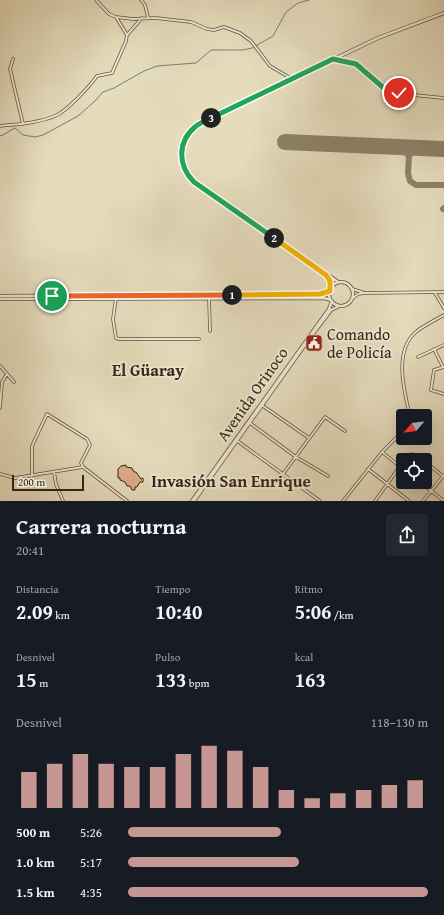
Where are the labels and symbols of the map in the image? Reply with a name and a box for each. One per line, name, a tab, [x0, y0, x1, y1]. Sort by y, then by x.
pin	[382, 76, 416, 110]
pin: 3	[201, 108, 221, 128]
pin: 2	[264, 228, 284, 248]
pin	[35, 279, 69, 313]
pin: 1	[222, 285, 242, 305]
place label: Comando de Policía	[327, 322, 392, 364]
public building icon: Comando de Policía	[304, 333, 324, 353]
street label: Avenida Orinoco	[211, 342, 293, 446]
district label: El Güaray	[112, 357, 184, 382]
north arrow	[396, 409, 432, 445]
district label: Invasión San Enrique	[151, 468, 311, 493]
scale bar	[12, 473, 84, 492]

